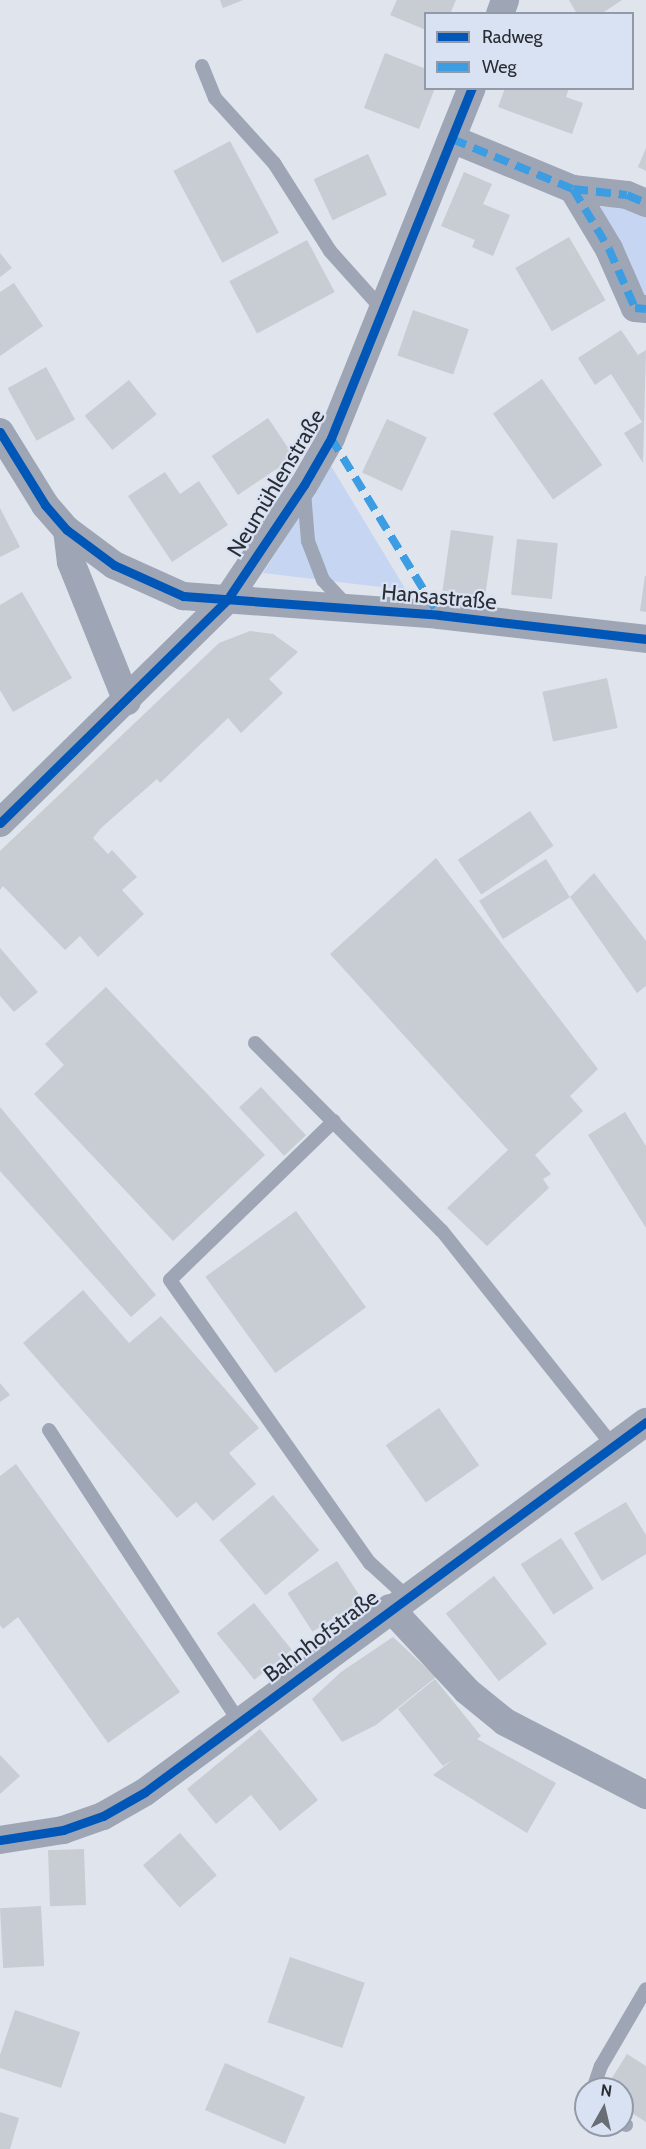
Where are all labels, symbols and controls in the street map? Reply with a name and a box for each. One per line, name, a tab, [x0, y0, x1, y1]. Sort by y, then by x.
legend	[424, 12, 634, 90]
text: Radweg	[482, 26, 543, 48]
text: Weg	[482, 56, 517, 78]
street label: Neumühlenstraße	[222, 405, 330, 561]
street label: Hansastraße	[380, 579, 498, 615]
street label: Bahnhofstraße	[258, 1584, 384, 1688]
north arrow	[574, 2077, 634, 2137]
text: N	[599, 2080, 613, 2101]

